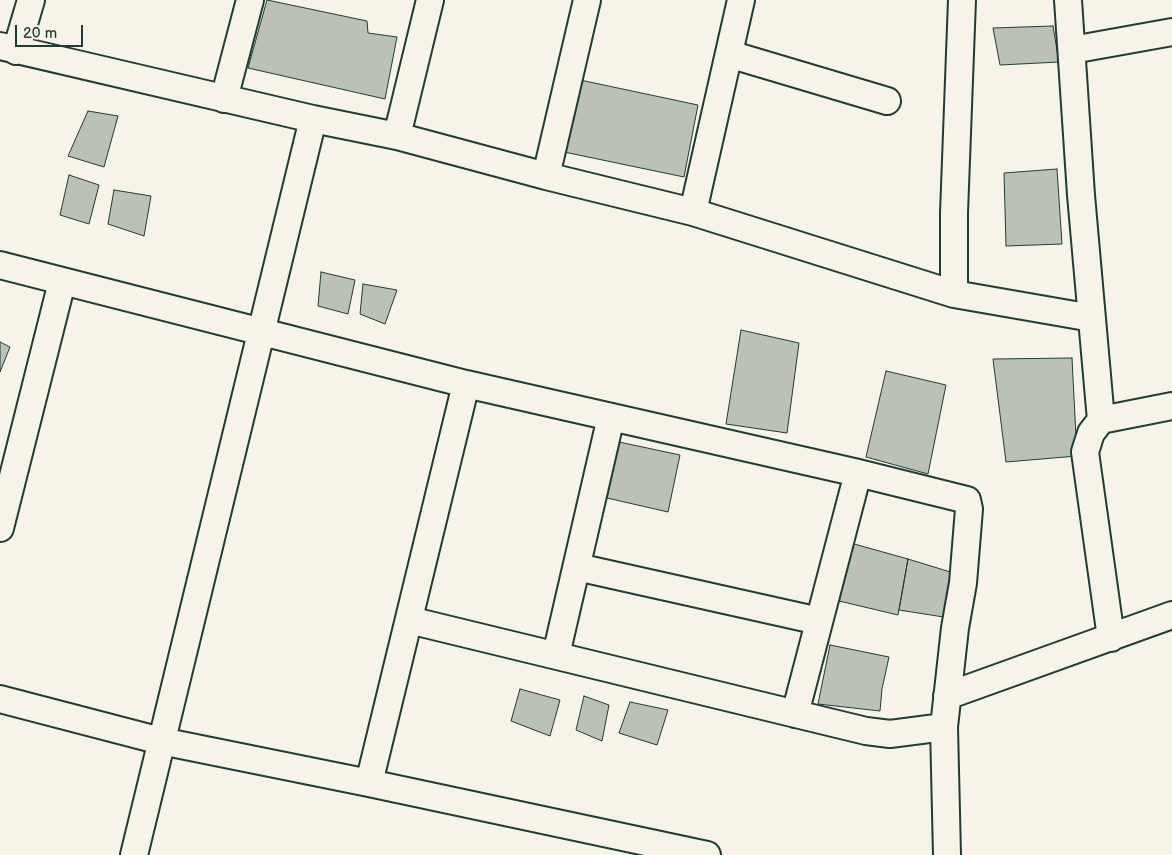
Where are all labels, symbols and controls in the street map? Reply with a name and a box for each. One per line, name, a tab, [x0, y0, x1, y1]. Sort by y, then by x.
scale bar	[18, 15, 85, 47]
text: 20 m	[23, 24, 57, 43]

